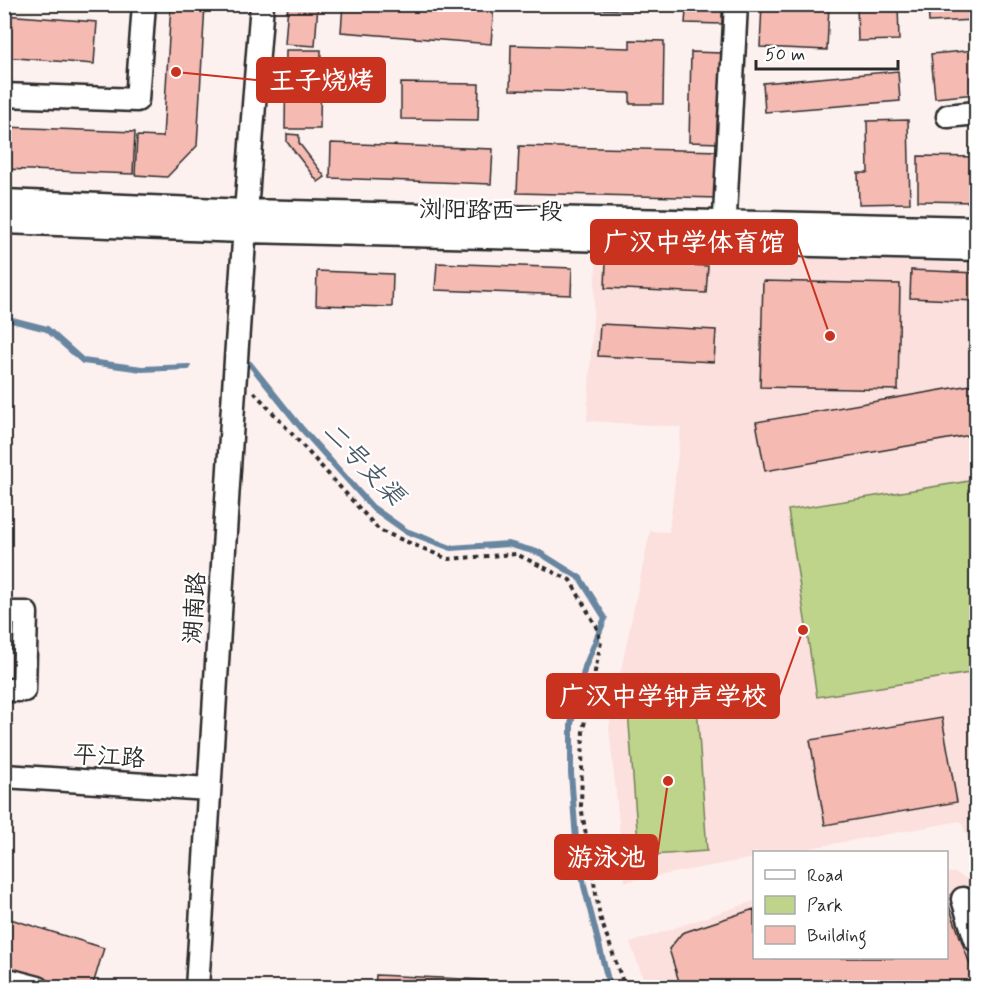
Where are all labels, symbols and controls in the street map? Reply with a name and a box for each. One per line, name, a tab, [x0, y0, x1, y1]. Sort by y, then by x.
scale bar	[756, 33, 898, 71]
text: 50 m	[765, 43, 805, 67]
callout: 王子烧烤	[257, 58, 385, 102]
text: 王子烧烤	[269, 65, 373, 99]
street label: 浏阳路西一段	[419, 195, 563, 228]
callout: 广汉中学体育馆	[591, 220, 797, 264]
text: 广汉中学体育馆	[603, 227, 785, 261]
water label: 二号支渠	[314, 415, 412, 515]
street label: 湖南路	[178, 571, 213, 645]
callout: 广汉中学钟声学校	[547, 674, 779, 718]
text: 广汉中学钟声学校	[559, 681, 767, 715]
street label: 平江路	[72, 740, 146, 775]
callout: 游泳池	[555, 835, 657, 879]
text: 游泳池	[567, 842, 645, 876]
legend	[753, 851, 948, 959]
text: Road	[807, 864, 843, 888]
text: Park	[807, 894, 843, 918]
text: Building	[807, 924, 867, 950]

